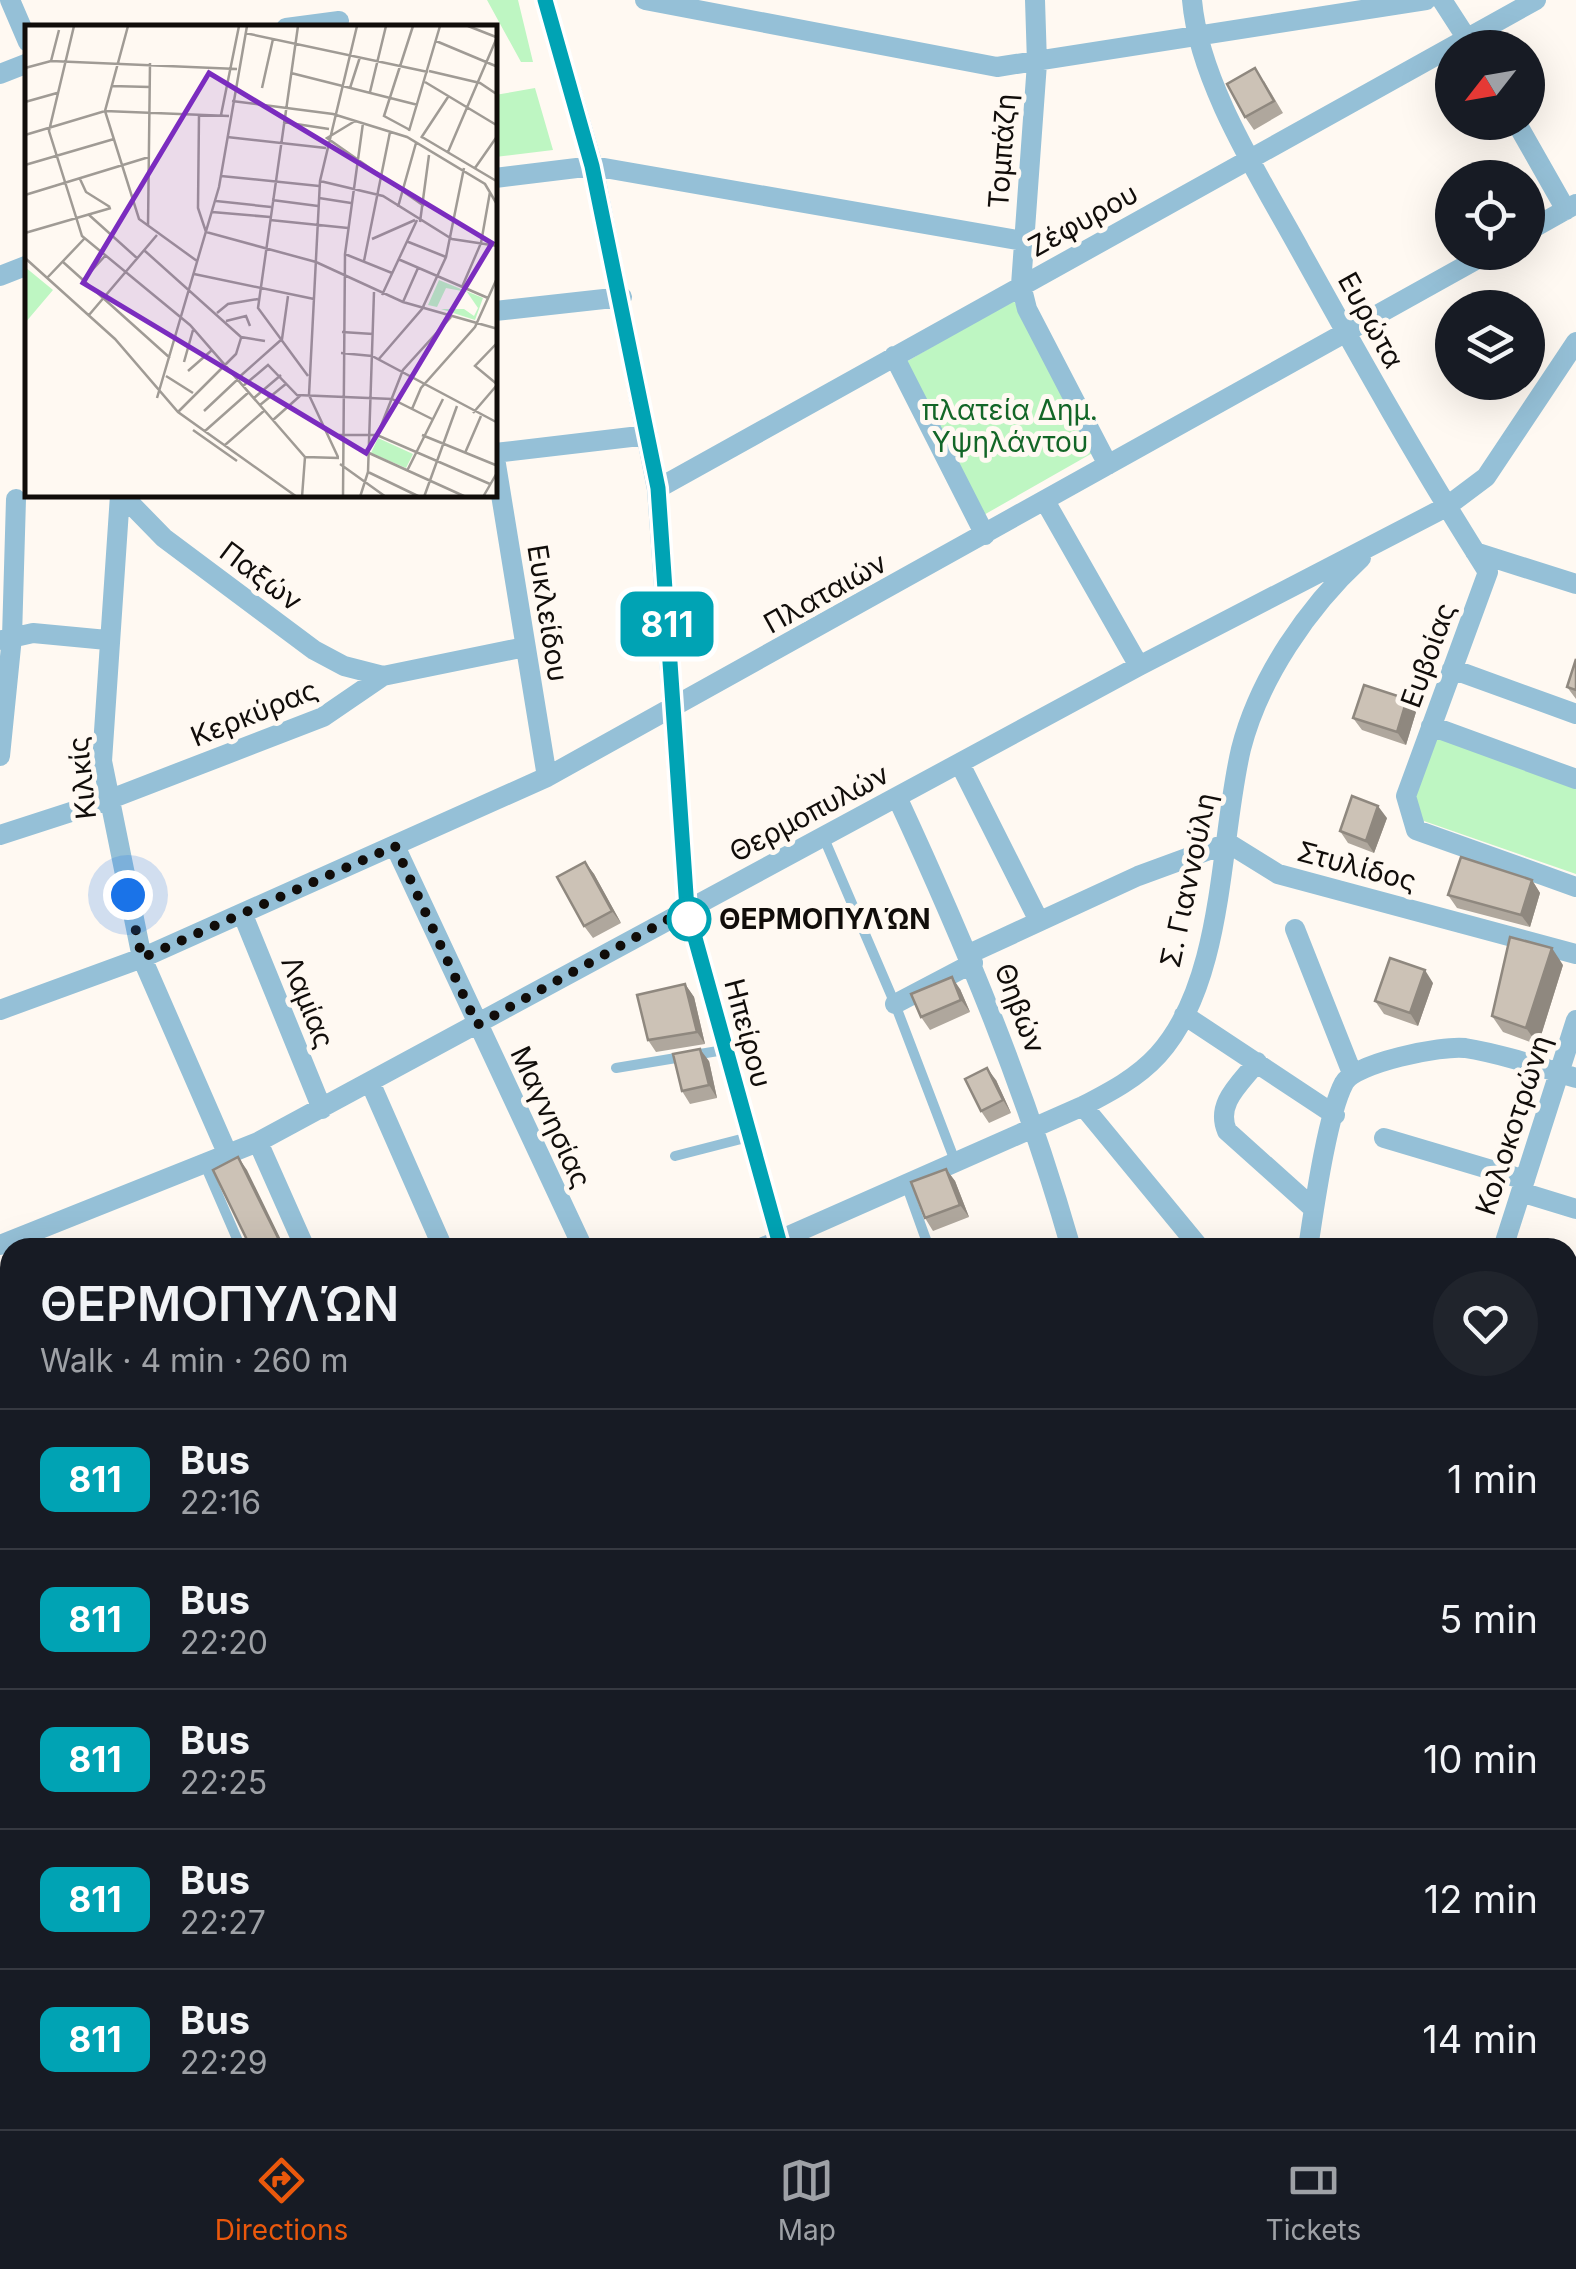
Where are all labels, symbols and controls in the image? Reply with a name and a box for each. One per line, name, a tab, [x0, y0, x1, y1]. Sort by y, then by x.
inset map	[25, 25, 498, 498]
north arrow	[1435, 30, 1545, 140]
map controls	[1435, 30, 1545, 400]
street label: Τομπάζη	[981, 92, 1023, 210]
button: locate	[1435, 160, 1545, 270]
street label: Ζέφυρου	[1022, 176, 1144, 264]
street label: Ευρώτα	[1331, 266, 1411, 374]
button: layers	[1435, 290, 1545, 400]
park label: πλατεία Δημ. Υψηλάντου	[922, 393, 1098, 459]
street label: Παξών	[213, 534, 309, 618]
street label: Ευκλείδου	[520, 542, 576, 684]
street label: Πλαταιών	[758, 545, 892, 641]
line badge: 811	[610, 592, 724, 656]
street label: Ευβοίας	[1393, 598, 1463, 712]
text: 811	[641, 603, 693, 645]
street label: Κερκύρας	[186, 672, 322, 754]
street label: Κιλκίς	[61, 735, 103, 821]
street label: Θερμοπυλών	[723, 757, 895, 869]
street label: Σ. Γιαννούλη	[1153, 790, 1223, 970]
street label: Στυλίδος	[1294, 834, 1420, 898]
your location	[103, 870, 153, 920]
marker: ΘΕΡΜΟΠΥΛΏΝ	[668, 898, 710, 940]
place label: ΘΕΡΜΟΠΥΛΏΝ	[719, 902, 931, 936]
street label: Λαμίας	[274, 951, 342, 1053]
street label: Θηβών	[987, 958, 1053, 1058]
street label: Ηπείρου	[717, 975, 779, 1091]
street label: Κολοκοτρώνη	[1468, 1031, 1558, 1219]
street label: Μαγνησίας	[503, 1041, 599, 1193]
button: heart	[1433, 1271, 1538, 1376]
text: ΘΕΡΜΟΠΥΛΏΝ	[40, 1274, 399, 1333]
text: Walk · 4 min · 260 m	[40, 1341, 349, 1380]
text: Bus	[180, 1437, 250, 1483]
text: 1 min	[1447, 1456, 1538, 1502]
text: 811	[69, 1458, 121, 1500]
text: 22:16	[180, 1483, 261, 1522]
text: Bus	[180, 1577, 250, 1623]
text: 5 min	[1439, 1596, 1538, 1642]
text: 811	[69, 1598, 121, 1640]
text: 22:20	[180, 1623, 268, 1662]
text: Bus	[180, 1717, 250, 1763]
text: 10 min	[1423, 1736, 1538, 1782]
text: 811	[69, 1738, 121, 1780]
text: 22:25	[180, 1763, 267, 1802]
text: Bus	[180, 1857, 250, 1903]
text: 12 min	[1424, 1876, 1538, 1922]
text: 811	[69, 1878, 121, 1920]
text: 22:27	[180, 1903, 266, 1942]
text: Bus	[180, 1997, 250, 2043]
text: 14 min	[1422, 2016, 1538, 2062]
text: 811	[69, 2018, 121, 2060]
text: 22:29	[180, 2043, 268, 2082]
tab: Directions	[215, 2153, 348, 2247]
tab: Map	[778, 2153, 836, 2247]
tab: Tickets	[1266, 2153, 1361, 2247]

